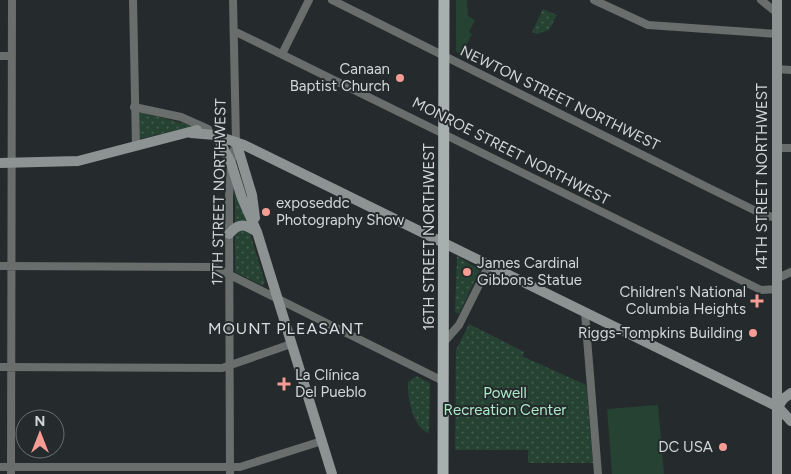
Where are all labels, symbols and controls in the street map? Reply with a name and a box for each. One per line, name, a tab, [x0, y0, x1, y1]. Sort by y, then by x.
street label: NEWTON STREET NORTHWEST	[457, 42, 663, 155]
place label: Canaan Baptist Church	[290, 60, 390, 95]
marker: Canaan Baptist Church	[394, 72, 406, 84]
street label: 14TH STREET NORTHWEST	[753, 82, 771, 271]
street label: MONROE STREET NORTHWEST	[409, 93, 613, 209]
street label: 17TH STREET NORTHWEST	[208, 98, 230, 286]
street label: 16TH STREET NORTHWEST	[420, 143, 438, 331]
place label: exposeddc Photography Show	[276, 194, 404, 229]
marker: exposeddc Photography Show	[260, 206, 272, 218]
place label: James Cardinal Gibbons Statue	[477, 254, 582, 289]
marker: James Cardinal Gibbons Statue	[461, 266, 473, 278]
place label: Children's National Columbia Heights	[619, 283, 746, 318]
marker: Children's National Columbia Heights	[750, 294, 764, 308]
district label: MOUNT PLEASANT	[208, 319, 364, 338]
place label: Riggs-Tompkins Building	[578, 324, 743, 342]
marker: Riggs-Tompkins Building	[747, 327, 759, 339]
place label: La Clínica Del Pueblo	[295, 366, 367, 401]
marker: La Clínica Del Pueblo	[277, 377, 291, 391]
park label: Powell Recreation Center	[444, 384, 566, 419]
north arrow	[15, 409, 65, 459]
text: N	[35, 413, 45, 430]
place label: DC USA	[658, 438, 713, 456]
marker: DC USA	[717, 441, 729, 453]

